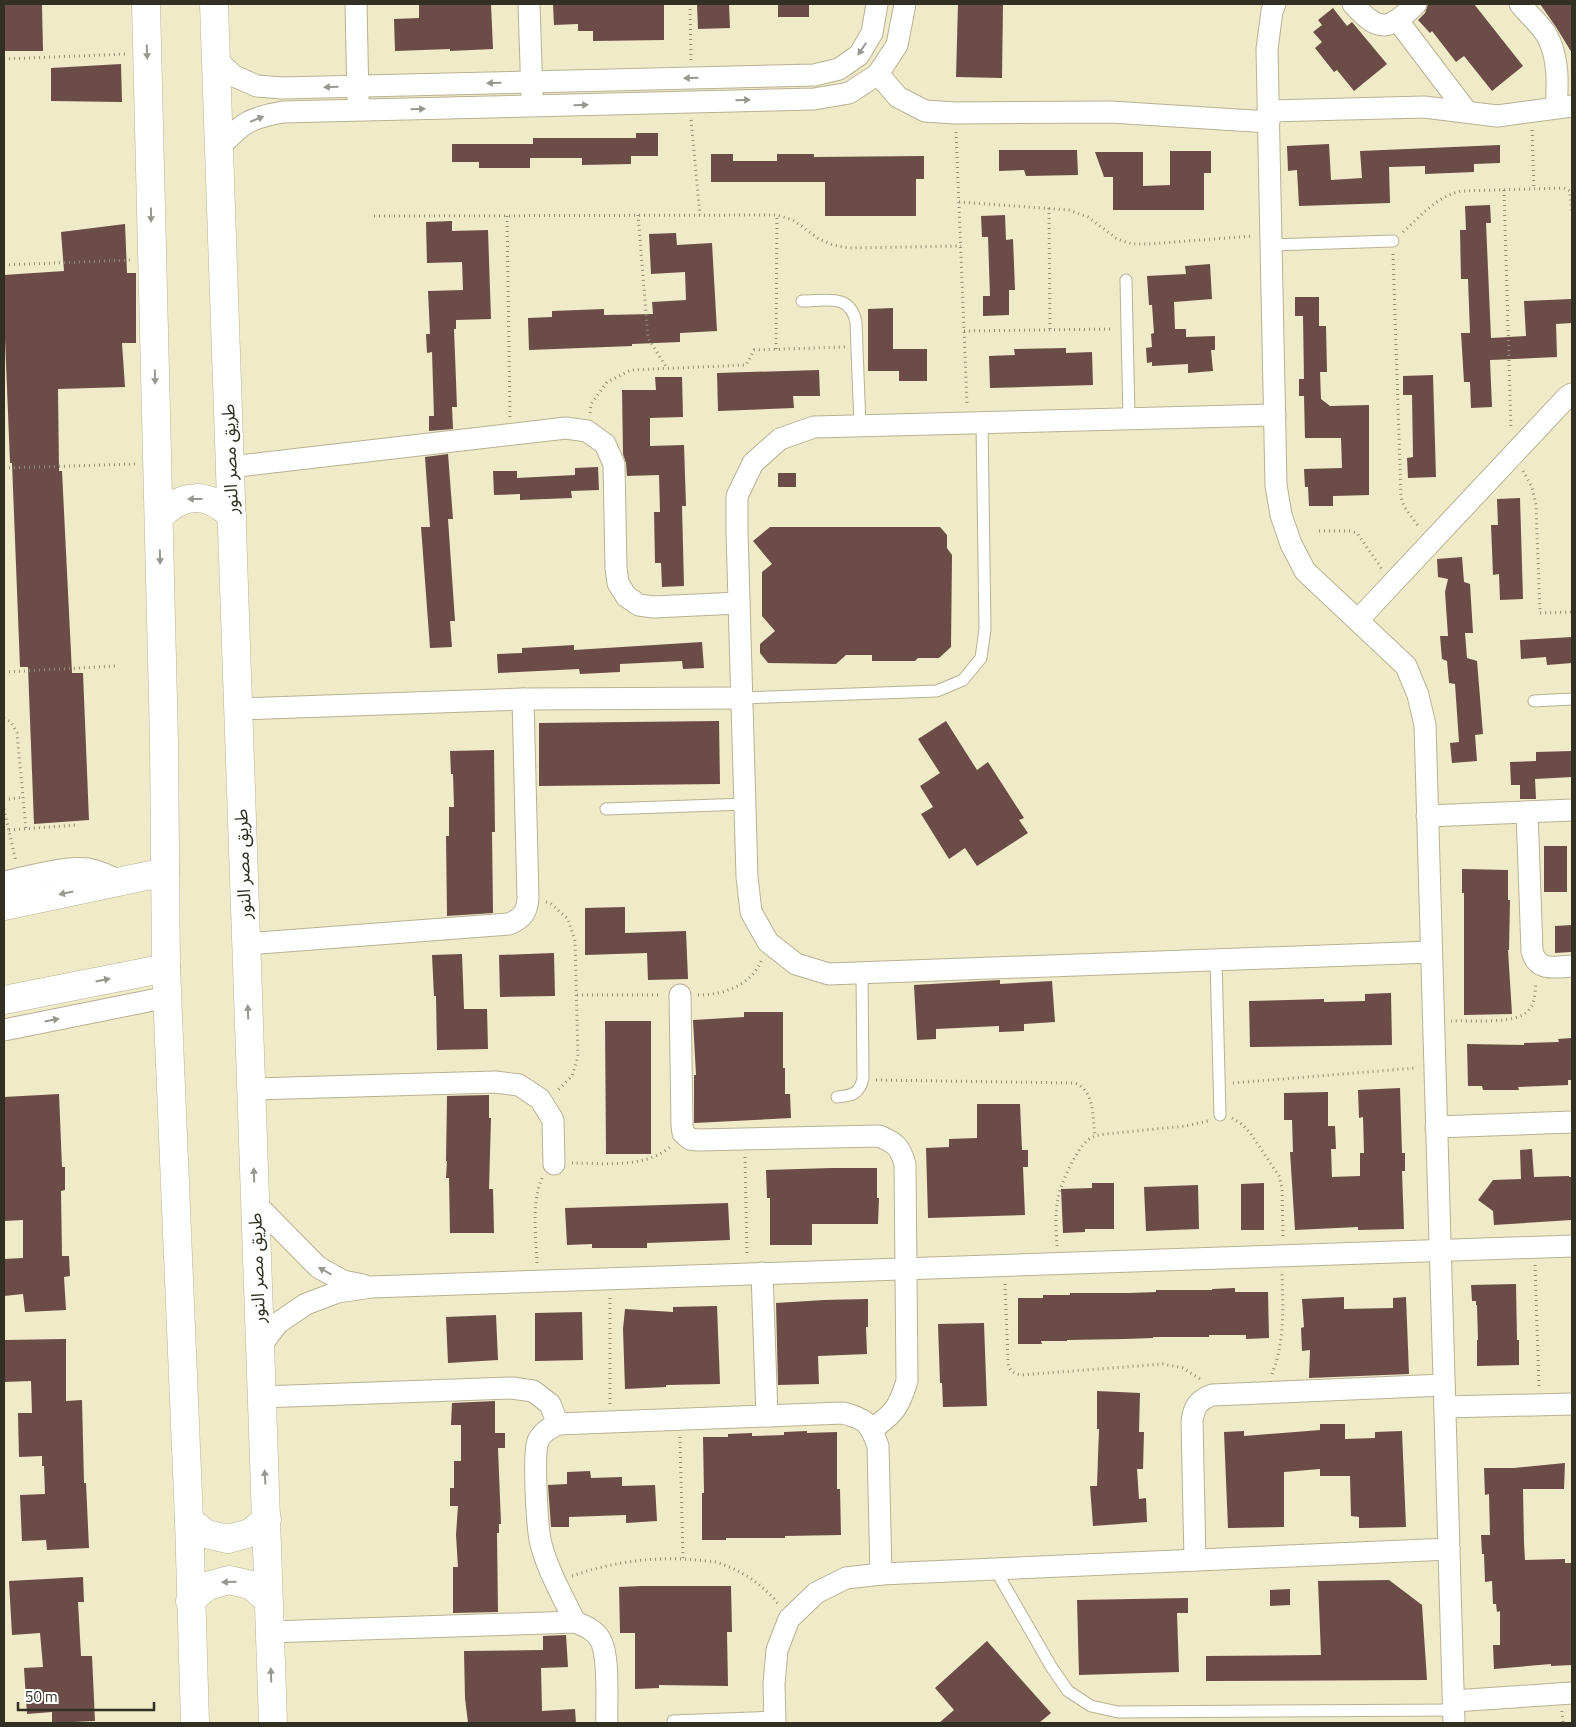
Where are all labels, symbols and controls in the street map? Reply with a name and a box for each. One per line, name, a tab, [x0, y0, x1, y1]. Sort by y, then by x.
one-way arrow	[857, 42, 867, 56]
one-way arrow	[144, 45, 152, 61]
one-way arrow	[683, 74, 699, 82]
one-way arrow	[485, 79, 501, 87]
one-way arrow	[323, 83, 339, 91]
one-way arrow	[735, 96, 751, 104]
one-way arrow	[573, 100, 589, 108]
one-way arrow	[410, 105, 426, 113]
one-way arrow	[250, 115, 265, 123]
one-way arrow	[147, 207, 155, 223]
one-way arrow	[151, 370, 159, 386]
street label: طريق مصر النور	[214, 403, 245, 516]
one-way arrow	[187, 495, 203, 503]
one-way arrow	[156, 550, 164, 566]
street label: طريق مصر النور	[227, 808, 258, 921]
one-way arrow	[59, 889, 74, 897]
one-way arrow	[96, 976, 112, 984]
one-way arrow	[244, 1004, 252, 1020]
one-way arrow	[44, 1016, 59, 1024]
one-way arrow	[249, 1167, 257, 1183]
street label: طريق مصر النور	[241, 1212, 272, 1325]
one-way arrow	[318, 1267, 333, 1275]
one-way arrow	[261, 1469, 269, 1485]
one-way arrow	[220, 1579, 236, 1587]
one-way arrow	[267, 1666, 275, 1682]
scale bar	[18, 1680, 154, 1712]
text: 50 m	[25, 1685, 58, 1708]

